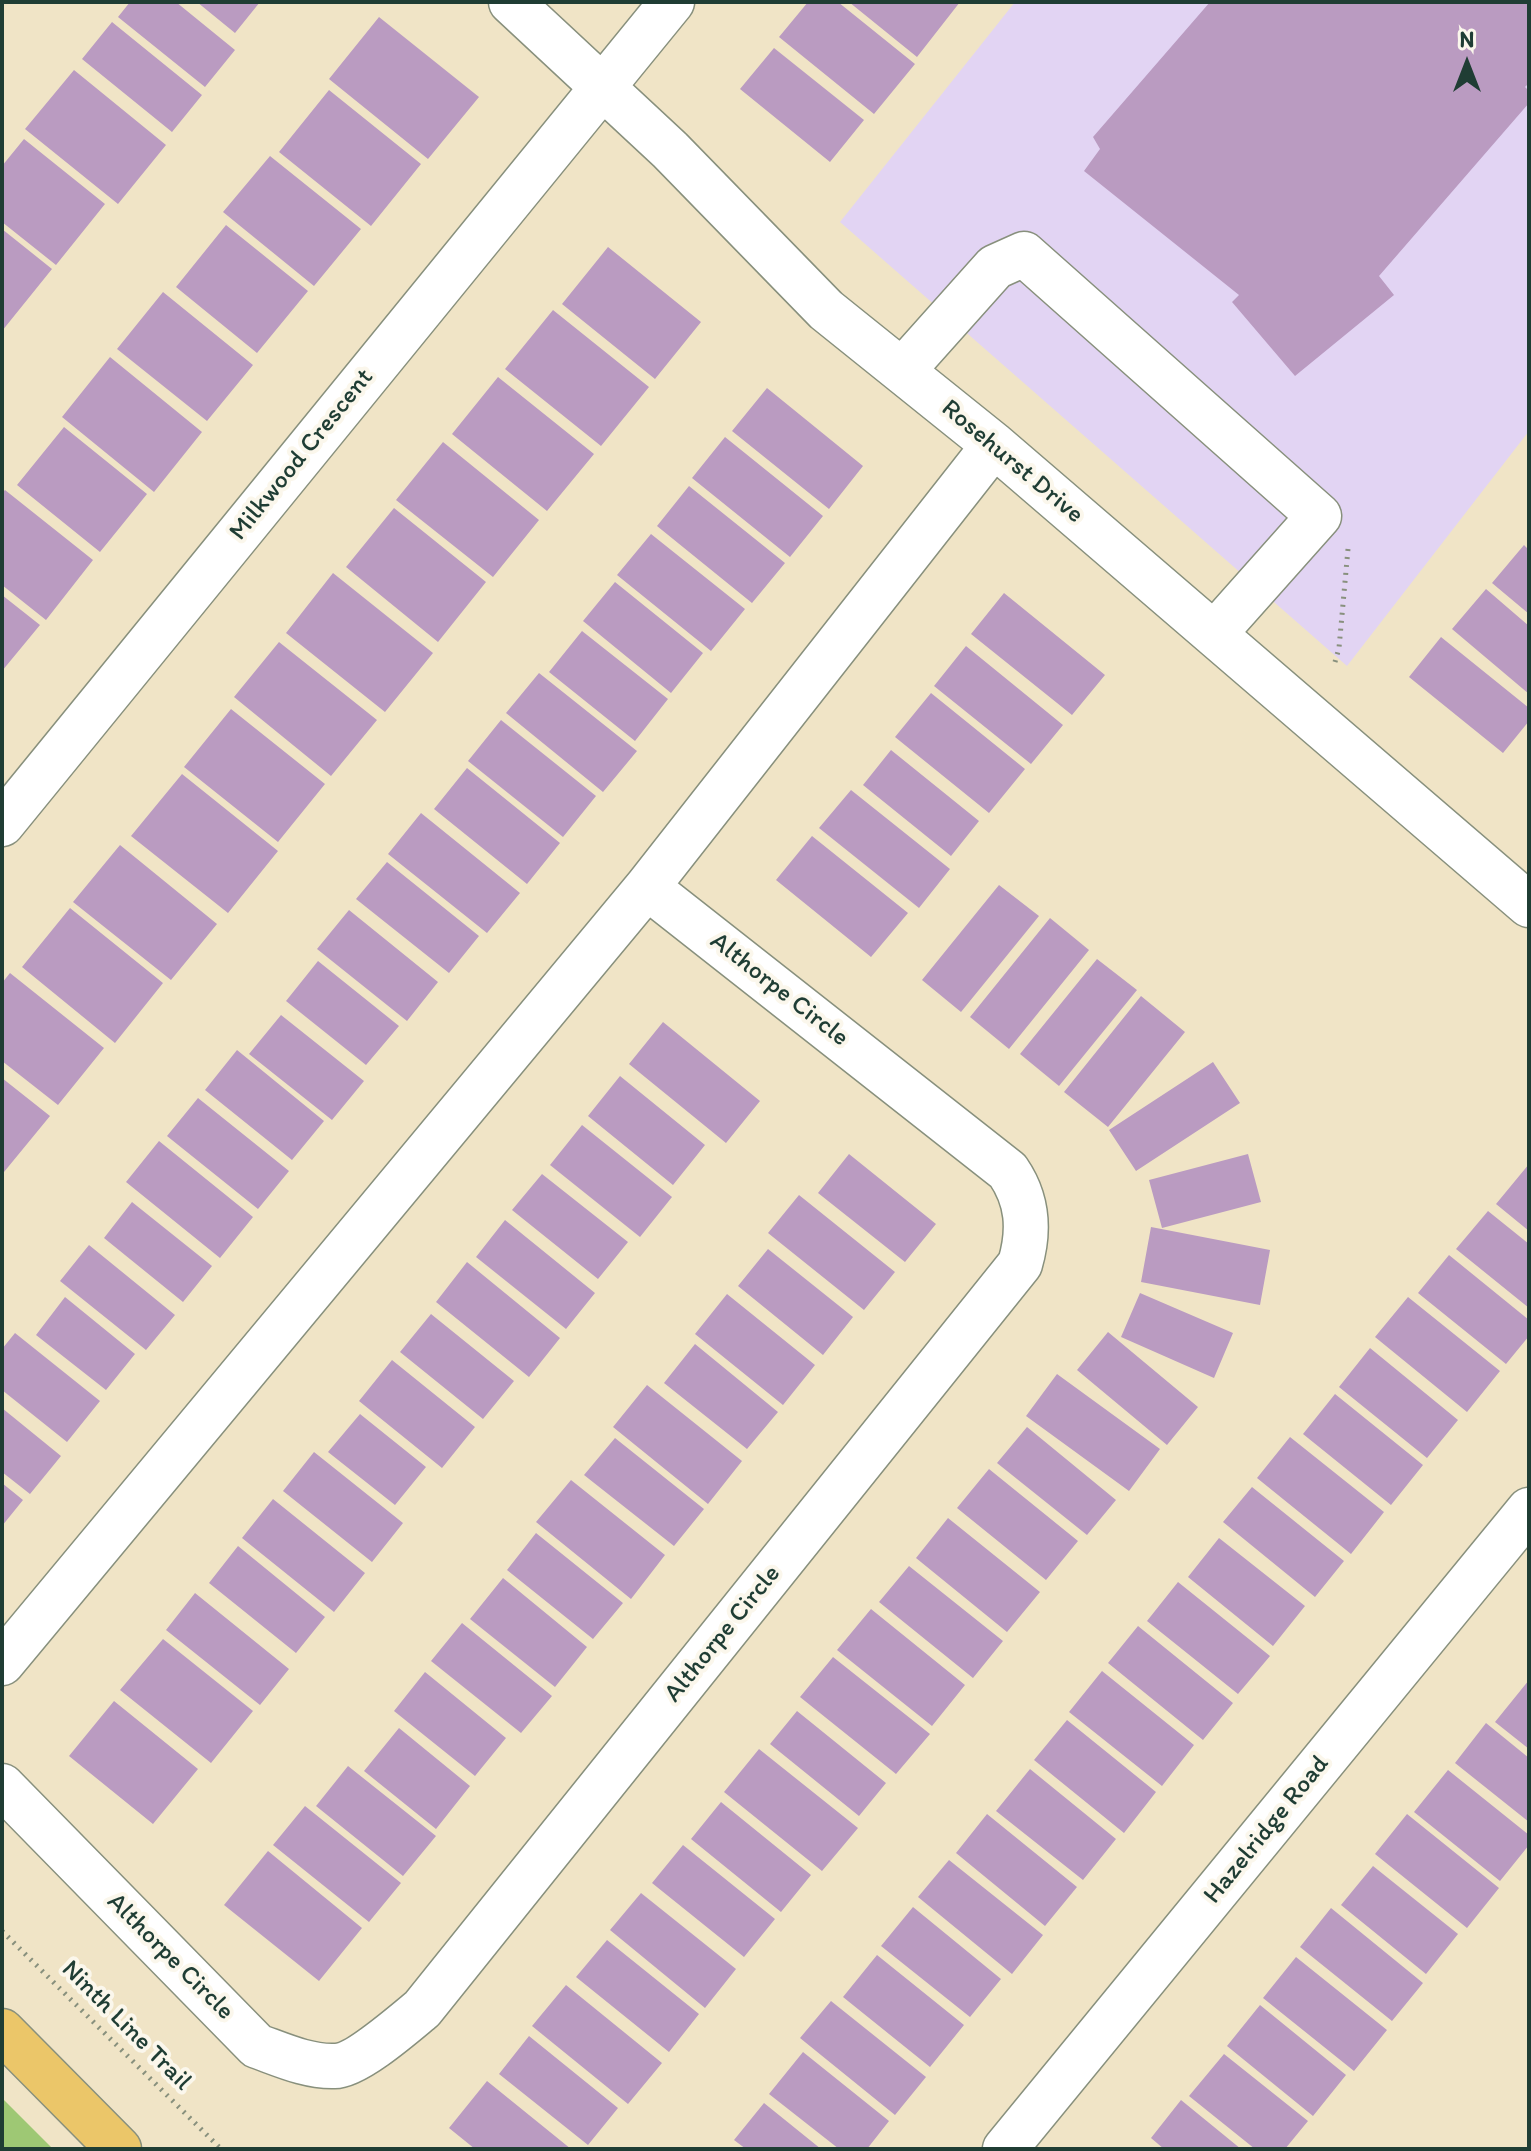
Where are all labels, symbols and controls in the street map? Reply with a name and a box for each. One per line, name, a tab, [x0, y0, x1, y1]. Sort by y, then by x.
north arrow	[1427, 24, 1507, 104]
text: N	[1460, 26, 1474, 53]
street label: Milkwood Crescent	[223, 363, 381, 547]
street label: Rosehurst Drive	[934, 393, 1090, 531]
street label: Althorpe Circle	[703, 926, 855, 1054]
street label: Althorpe Circle	[658, 1559, 788, 1709]
street label: Hazelridge Road	[1198, 1749, 1336, 1911]
street label: Althorpe Circle	[100, 1887, 240, 2027]
street label: Ninth Line Trail	[54, 1954, 198, 2098]

